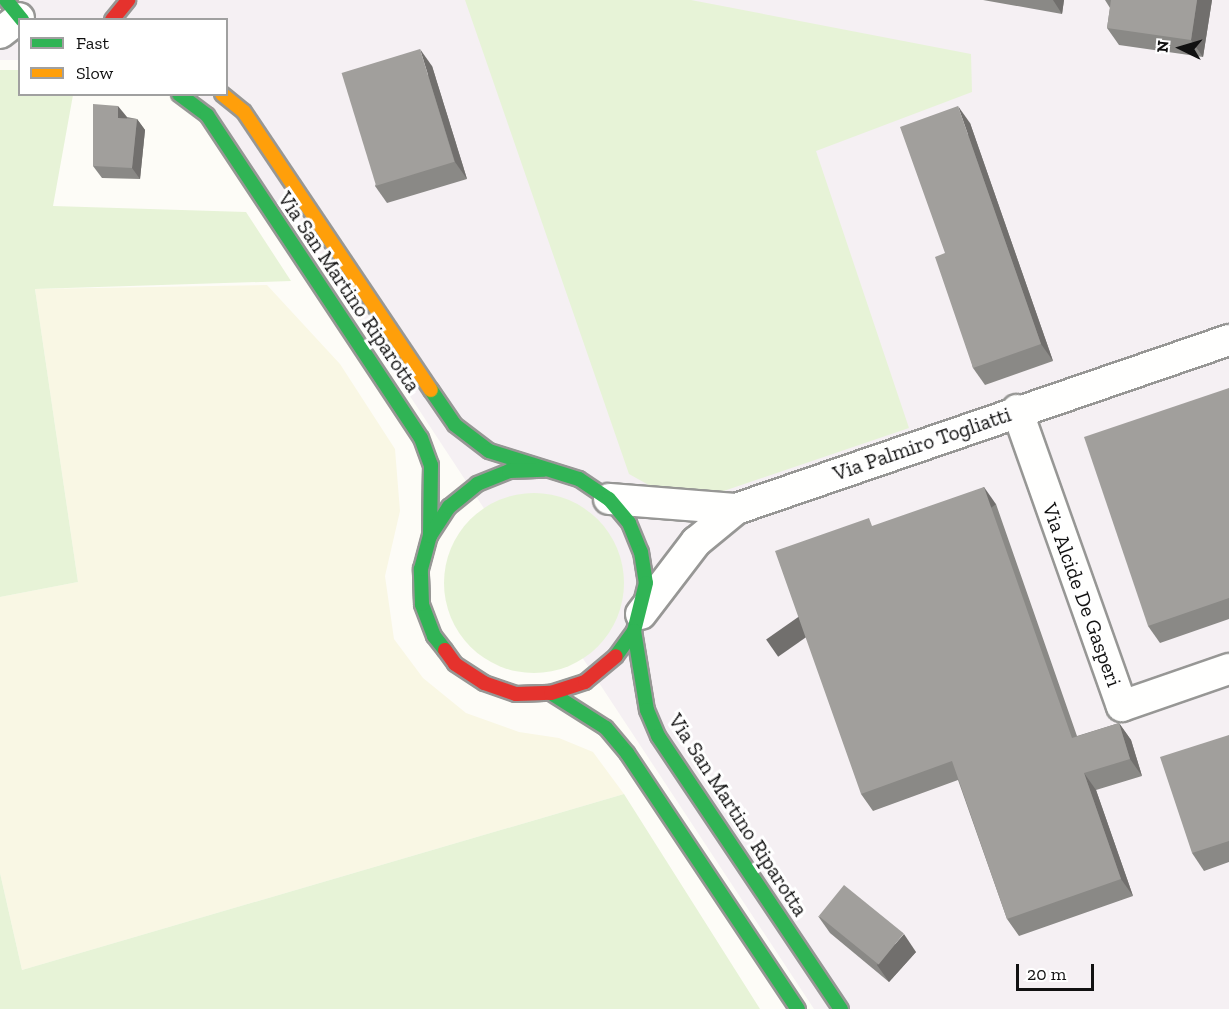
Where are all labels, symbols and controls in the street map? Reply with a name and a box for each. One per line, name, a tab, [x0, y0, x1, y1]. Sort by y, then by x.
legend	[18, 18, 228, 96]
north arrow	[1151, 18, 1211, 78]
text: Fast	[76, 32, 109, 54]
text: N	[1153, 40, 1173, 53]
text: Slow	[76, 62, 113, 84]
street label: Via San Martino Riparotta	[272, 187, 426, 397]
street label: Via Palmiro Togliatti	[829, 402, 1015, 486]
street label: Via Alcide De Gasperi	[1037, 499, 1127, 691]
street label: Via San Martino Riparotta	[663, 709, 813, 921]
scale bar	[1019, 952, 1097, 990]
text: 20 m	[1027, 963, 1066, 985]

